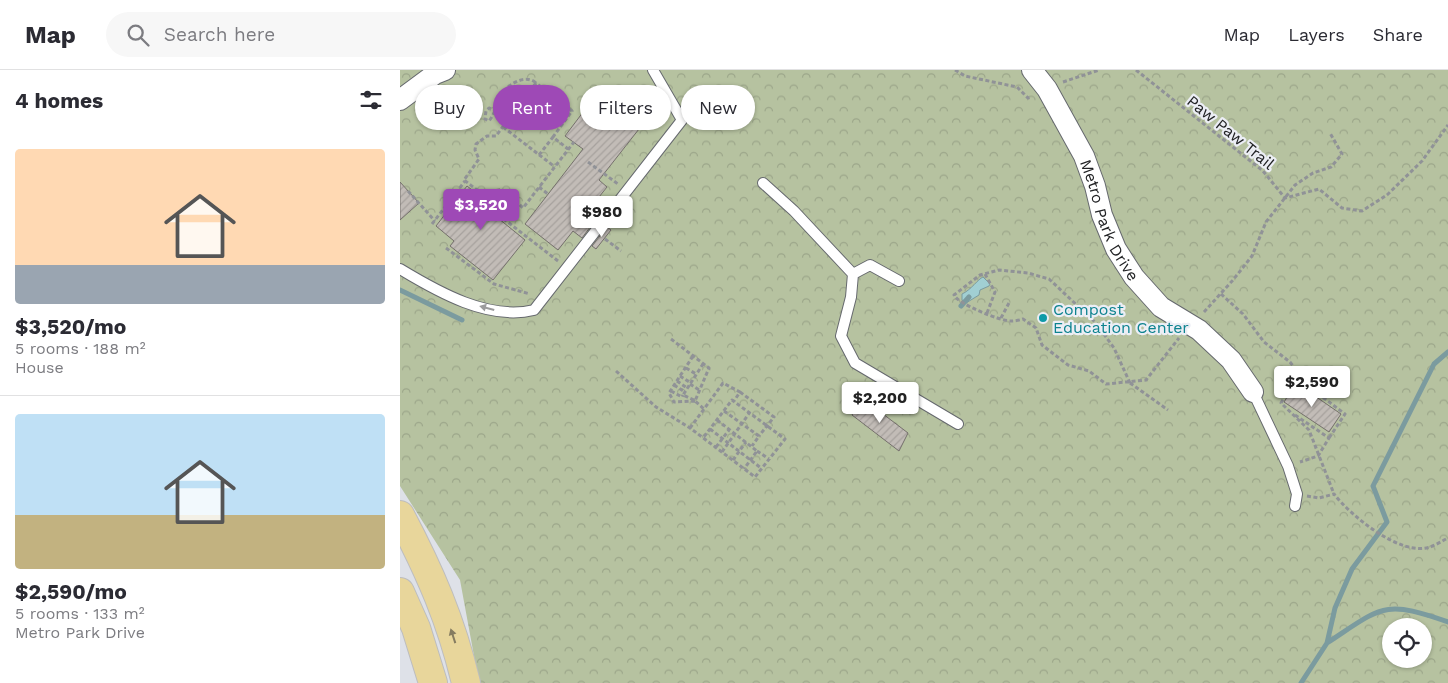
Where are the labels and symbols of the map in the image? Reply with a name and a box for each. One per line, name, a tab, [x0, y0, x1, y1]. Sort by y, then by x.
street label: Paw Paw Trail	[1183, 91, 1278, 173]
street label: Metro Park Drive	[1076, 157, 1143, 284]
pin: $3,520	[440, 189, 522, 231]
pin: $980	[572, 196, 632, 238]
place label: Compost Education Center	[1053, 300, 1189, 337]
one-way arrow	[479, 303, 494, 311]
marker: Compost Education Center	[1037, 312, 1049, 324]
pin: $2,590	[1271, 366, 1353, 408]
pin: $2,200	[839, 382, 921, 424]
one-way arrow	[449, 628, 457, 643]

